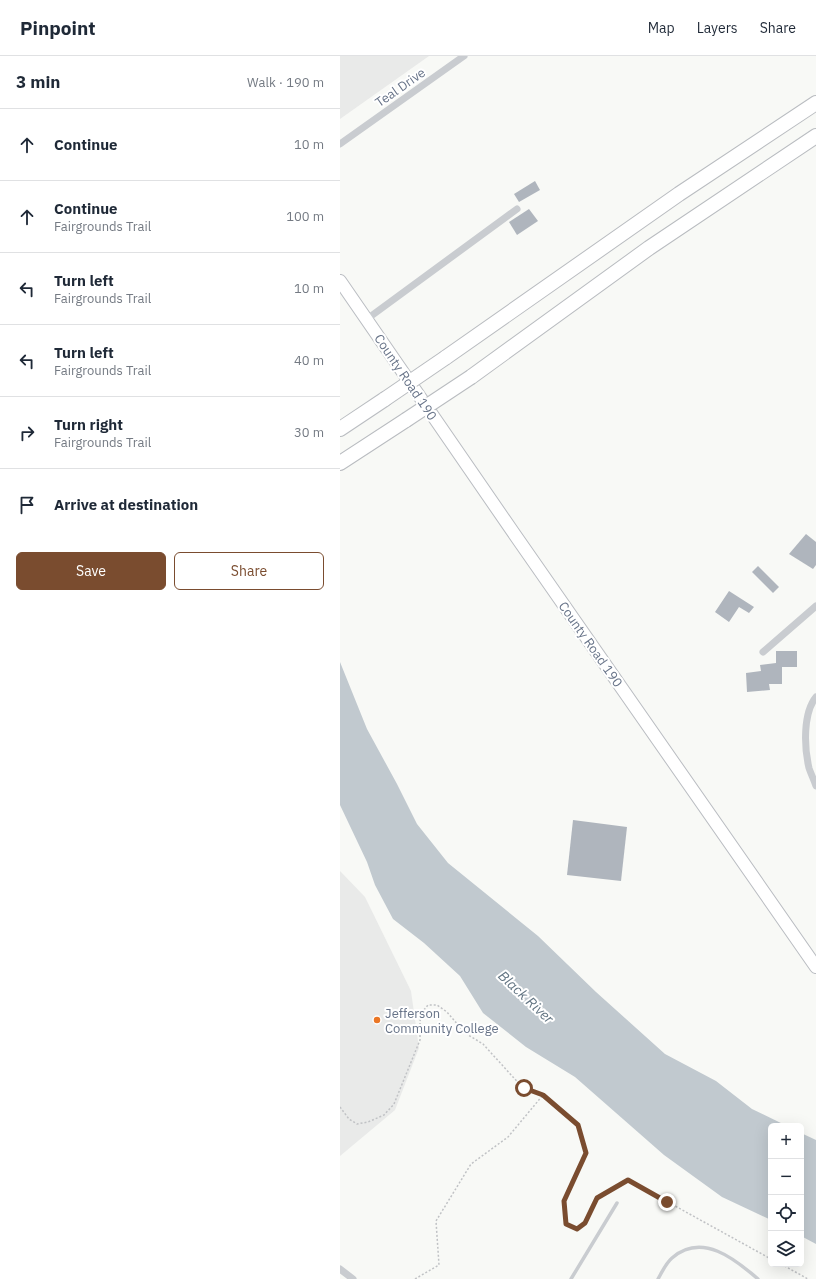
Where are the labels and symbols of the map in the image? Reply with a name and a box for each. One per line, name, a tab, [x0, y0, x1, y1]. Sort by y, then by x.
street label: Teal Drive	[372, 64, 429, 111]
street label: County Road 190	[370, 331, 441, 424]
street label: County Road 190	[555, 598, 627, 691]
water label: Black River	[494, 967, 558, 1028]
place label: Jefferson Community College	[385, 1005, 499, 1037]
marker: Jefferson Community College	[372, 1015, 382, 1025]
route start	[515, 1079, 533, 1097]
route end	[658, 1193, 676, 1211]

